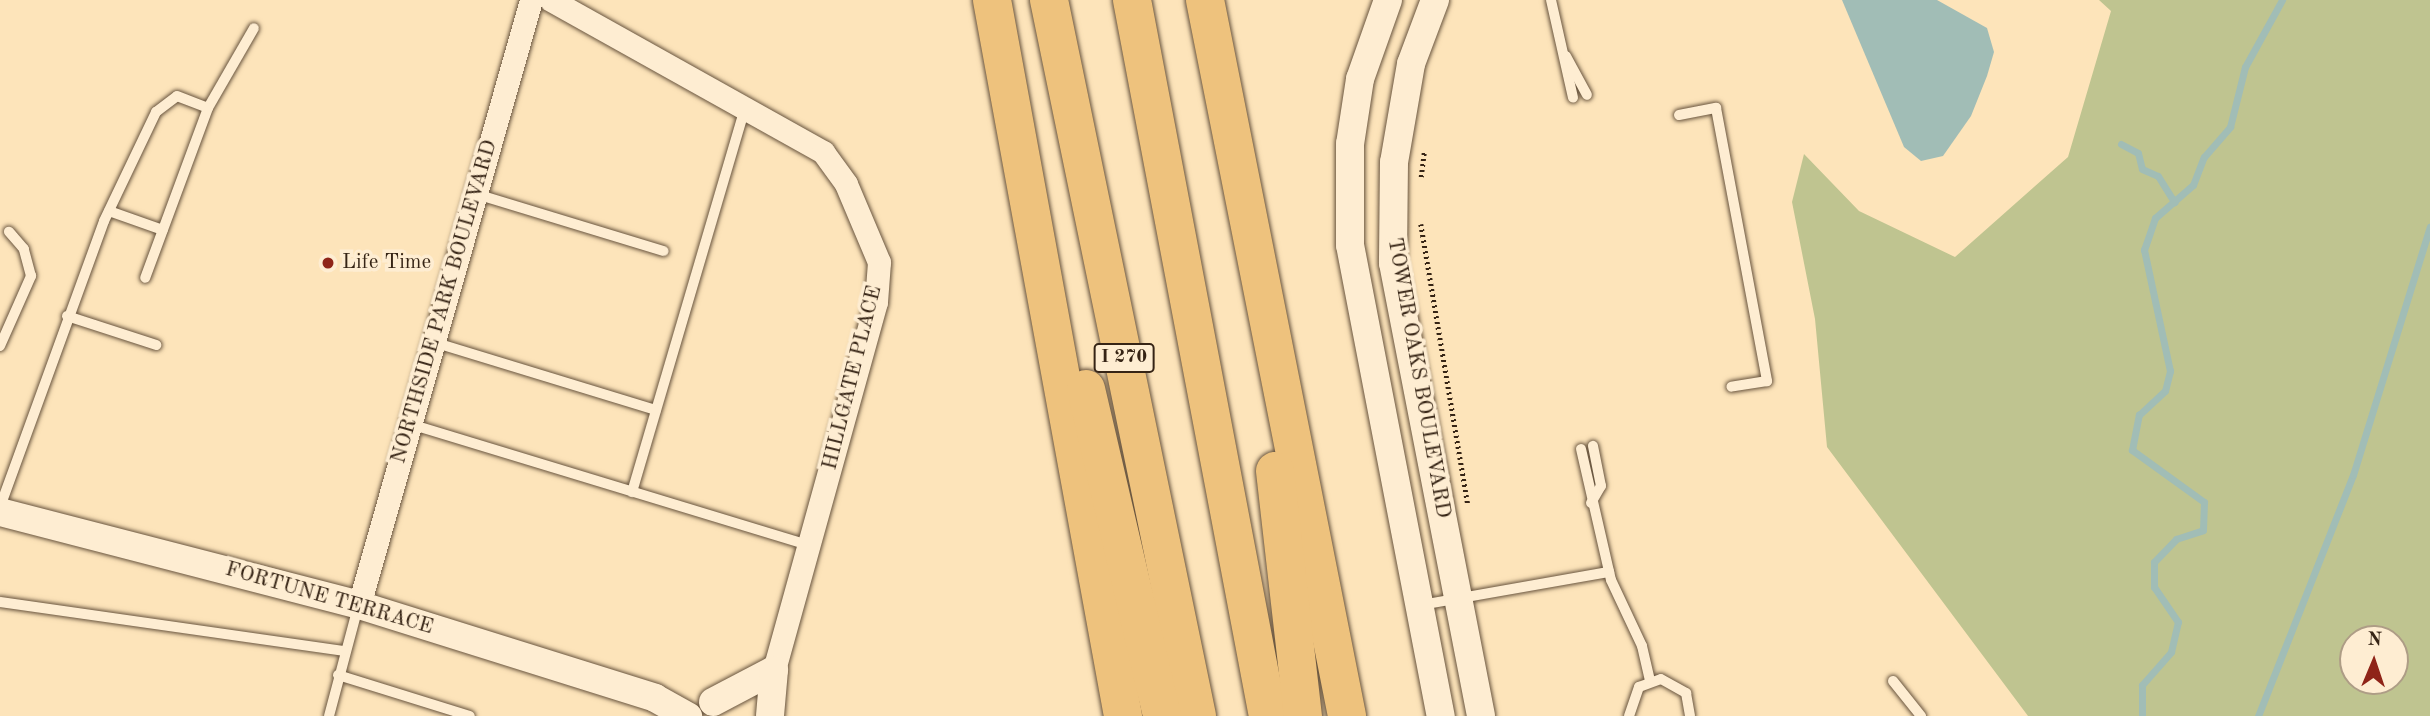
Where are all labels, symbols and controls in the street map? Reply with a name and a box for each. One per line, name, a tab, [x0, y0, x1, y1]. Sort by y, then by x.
street label: NORTHSIDE PARK BOULEVARD	[387, 137, 503, 467]
street label: TOWER OAKS BOULEVARD	[1381, 236, 1455, 520]
place label: Life Time	[342, 250, 431, 276]
marker: Life Time	[320, 255, 336, 271]
street label: HILLGATE PLACE	[818, 283, 888, 473]
road number: I 270	[1092, 342, 1156, 374]
street label: FORTUNE TERRACE	[222, 557, 436, 641]
north arrow	[2339, 625, 2409, 695]
text: N	[2367, 631, 2382, 650]

